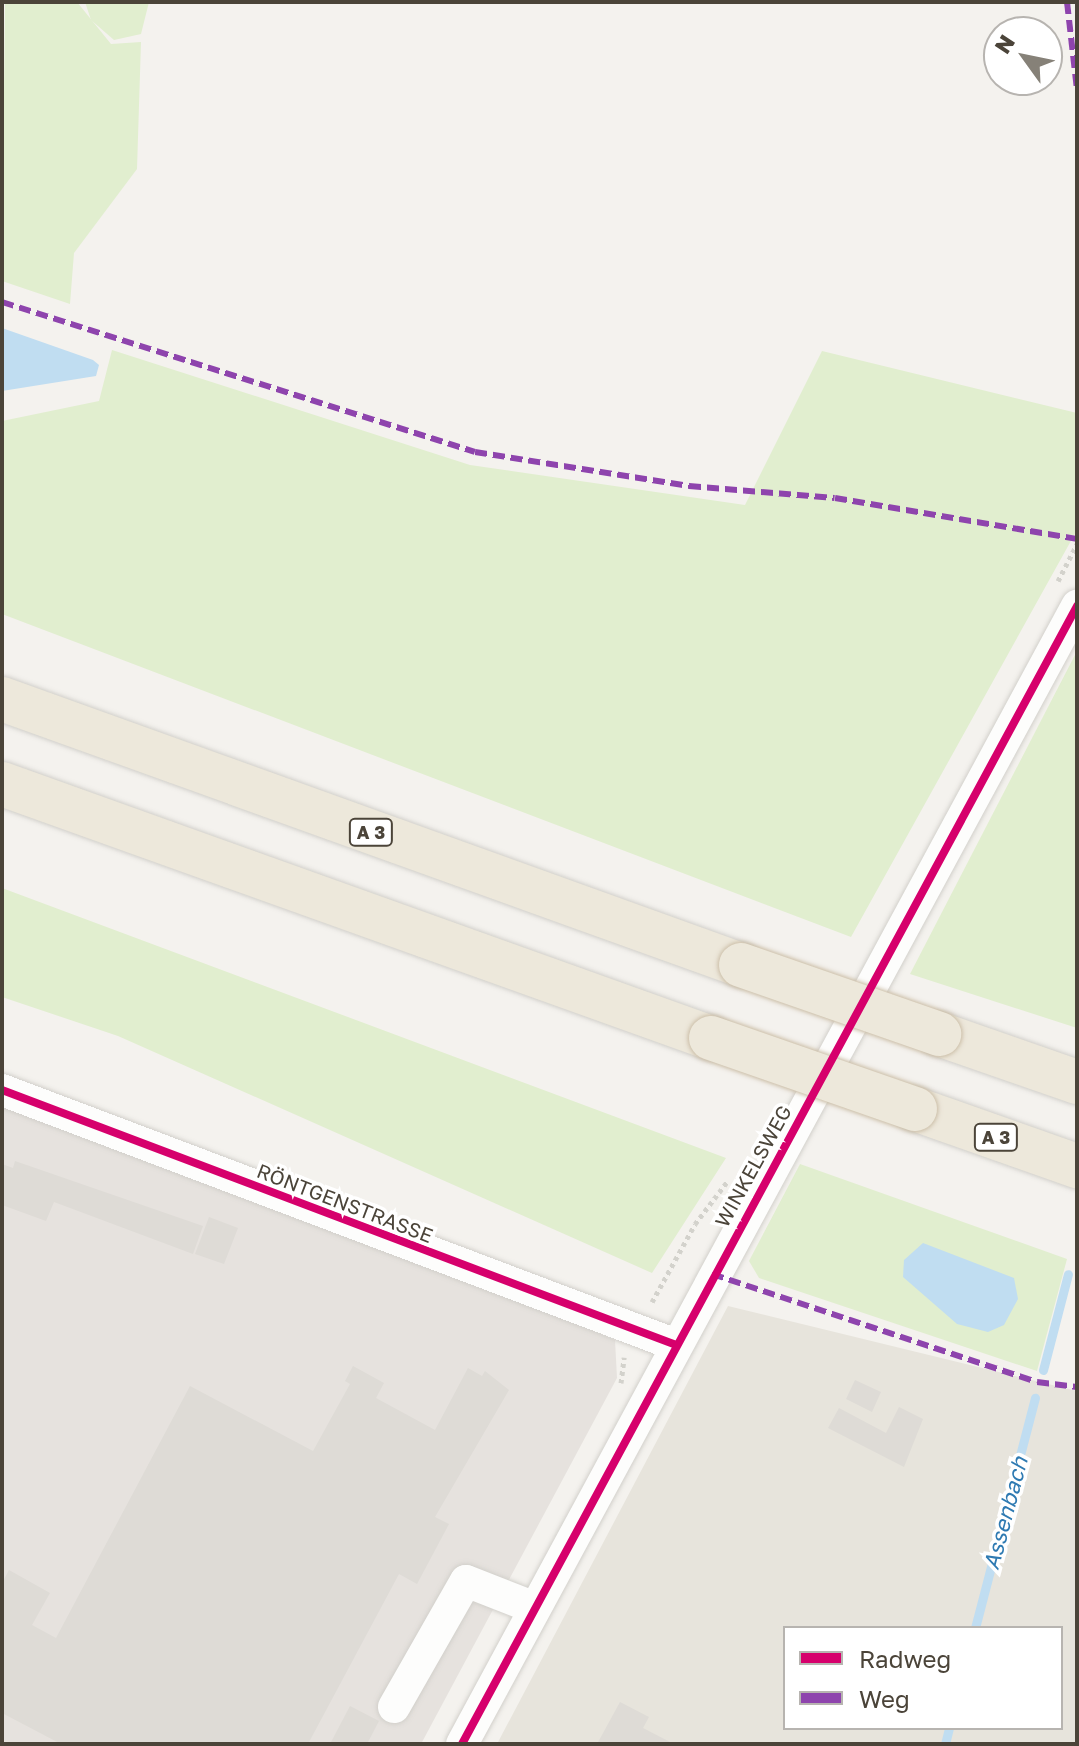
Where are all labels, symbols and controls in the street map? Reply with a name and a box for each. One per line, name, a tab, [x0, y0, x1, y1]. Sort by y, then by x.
north arrow	[983, 16, 1063, 96]
text: N	[988, 29, 1020, 58]
road number: A 3	[347, 818, 395, 846]
street label: WINKELSWEG	[710, 1101, 796, 1231]
road number: A 3	[972, 1123, 1020, 1151]
street label: RÖNTGENSTRASSE	[254, 1158, 436, 1248]
water label: Assenbach	[977, 1454, 1033, 1572]
legend	[783, 1626, 1063, 1730]
text: Radweg	[859, 1644, 951, 1673]
text: Weg	[859, 1684, 910, 1713]

